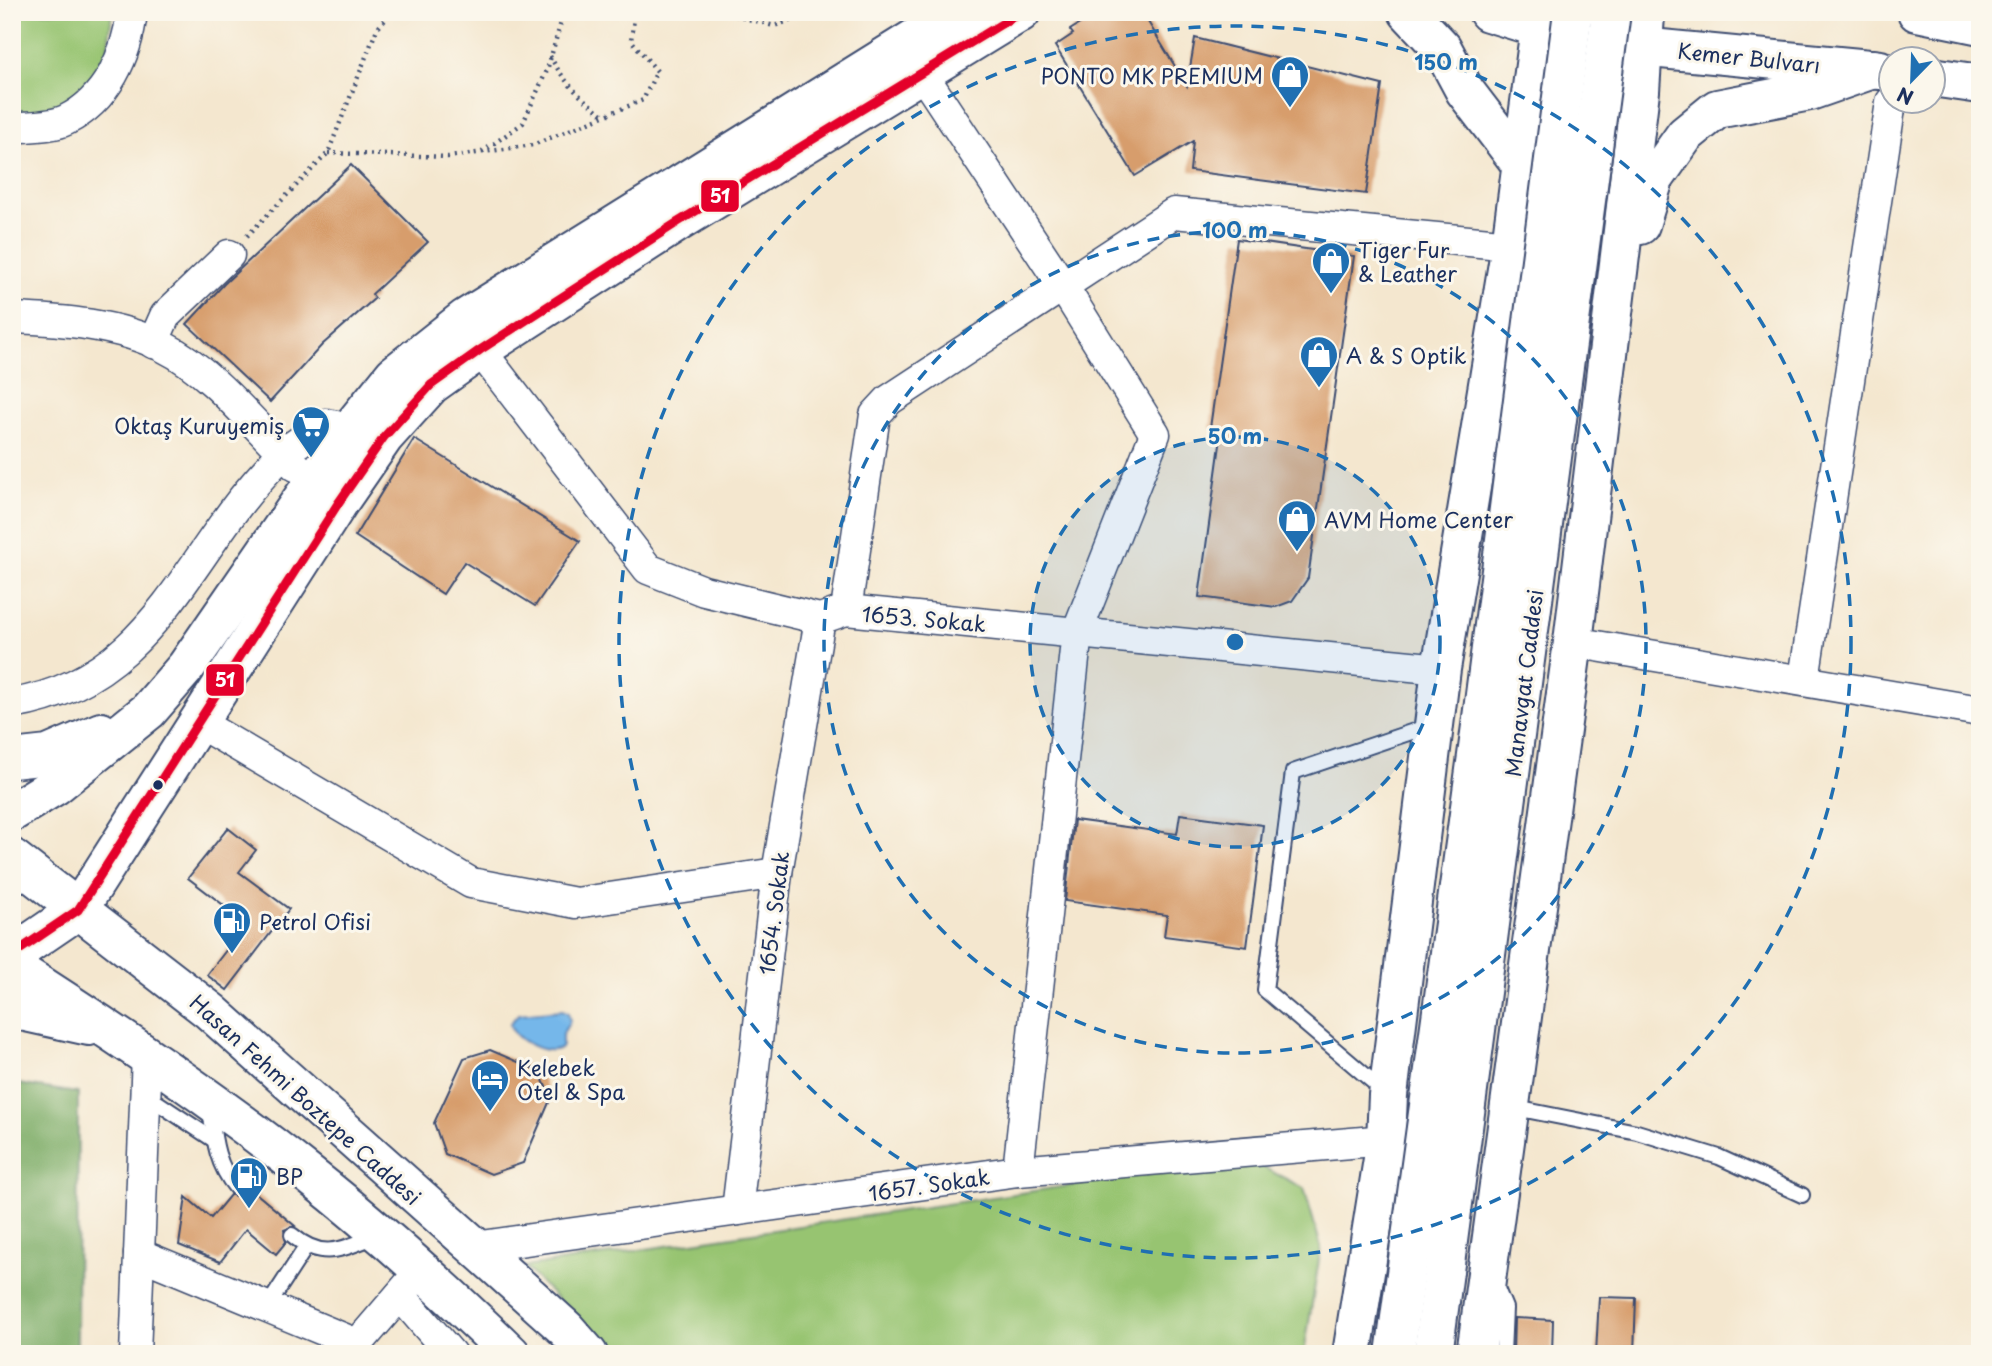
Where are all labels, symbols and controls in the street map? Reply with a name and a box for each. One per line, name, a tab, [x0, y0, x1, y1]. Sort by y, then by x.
street label: Kemer Bulvarı	[1676, 34, 1822, 80]
text: 150 m	[1414, 45, 1478, 77]
north arrow	[1876, 46, 1946, 116]
shop icon: PONTO MK PREMIUM	[1269, 54, 1311, 109]
place label: PONTO MK PREMIUM	[1041, 59, 1263, 91]
text: N	[1893, 81, 1917, 112]
line badge: 51	[700, 179, 740, 213]
text: 51	[710, 181, 730, 209]
text: 100 m	[1202, 213, 1268, 245]
place label: Tiger Fur & Leather	[1358, 233, 1457, 289]
shop icon: Tiger Fur & Leather	[1310, 240, 1352, 295]
shop icon: A & S Optik	[1298, 334, 1340, 389]
place label: A & S Optik	[1346, 339, 1467, 371]
supermarket icon: Oktaş Kuruyemiş	[290, 404, 332, 459]
place label: Oktaş Kuruyemiş	[114, 409, 284, 441]
text: 50 m	[1208, 419, 1262, 451]
shop icon: AVM Home Center	[1276, 498, 1318, 553]
place label: AVM Home Center	[1324, 503, 1513, 535]
street label: Manavgat Caddesi	[1496, 587, 1550, 779]
street label: 1653. Sokak	[861, 597, 987, 639]
centre of rings	[1223, 630, 1247, 654]
line badge: 51	[205, 663, 245, 697]
text: 51	[215, 665, 235, 693]
unlabelled marker	[151, 778, 165, 792]
street label: 1654. Sokak	[750, 849, 796, 977]
fuel station icon: Petrol Ofisi	[211, 900, 253, 955]
place label: Petrol Ofisi	[259, 905, 371, 937]
street label: Hasan Fehmi Boztepe Caddesi	[183, 986, 429, 1212]
place label: Kelebek Otel & Spa	[517, 1051, 625, 1107]
hotel icon: Kelebek Otel & Spa	[469, 1058, 511, 1113]
fuel station icon: BP	[228, 1155, 270, 1210]
place label: BP	[276, 1160, 303, 1192]
street label: 1657. Sokak	[866, 1160, 992, 1208]

